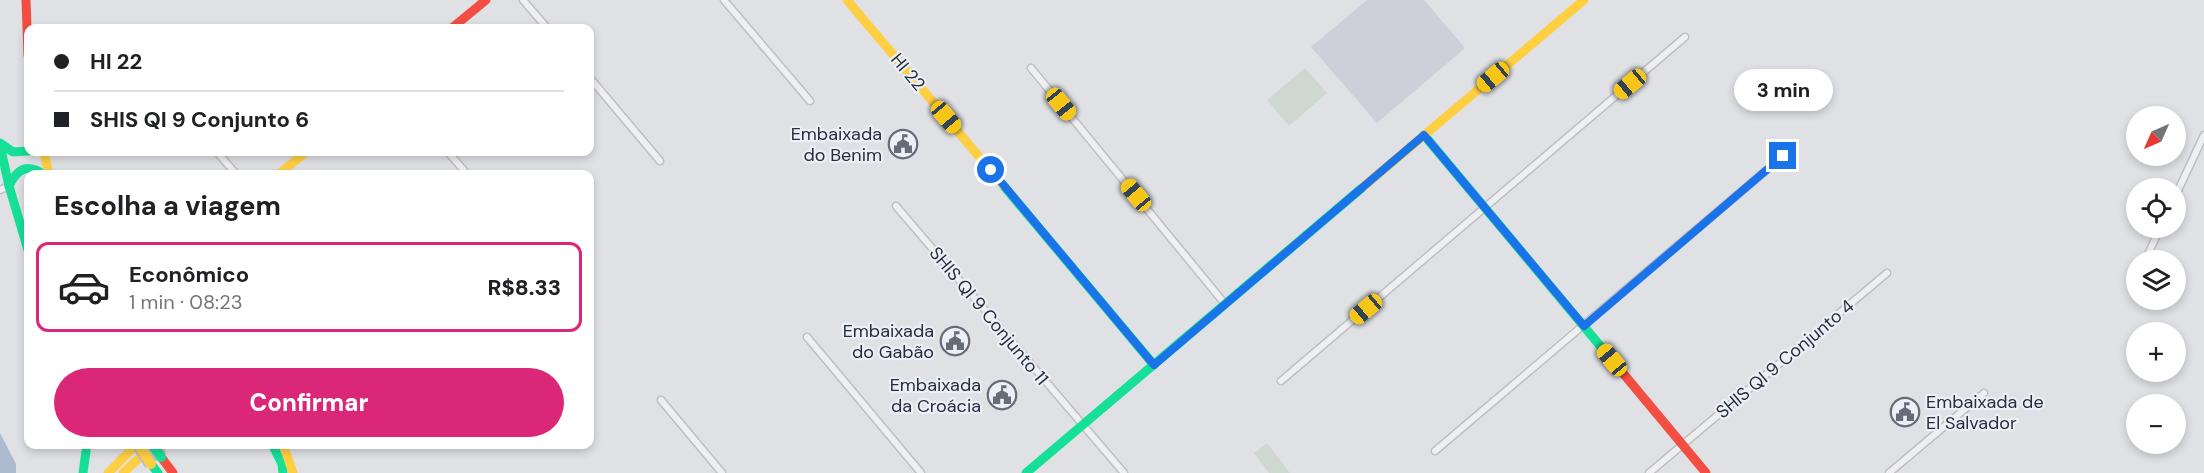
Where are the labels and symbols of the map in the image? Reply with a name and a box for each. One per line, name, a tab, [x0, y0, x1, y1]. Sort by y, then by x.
street label: HI 22	[885, 48, 931, 96]
car	[1473, 59, 1513, 95]
car	[1610, 66, 1650, 102]
callout: 3 min	[1734, 69, 1832, 111]
car	[1043, 84, 1079, 124]
car	[928, 97, 964, 137]
north arrow	[2126, 106, 2186, 166]
place label: Embaixada do Benim	[791, 122, 882, 167]
public building icon: Embaixada do Benim	[887, 128, 919, 160]
route end	[1769, 142, 1796, 169]
route start	[977, 156, 1004, 183]
car	[1118, 175, 1154, 215]
street label: SHIS QI 9 Conjunto 11	[924, 242, 1054, 390]
car	[1346, 291, 1386, 327]
street label: SHIS QI 9 Conjunto 4	[1711, 294, 1859, 424]
place label: Embaixada do Gabão	[843, 319, 934, 364]
public building icon: Embaixada do Gabão	[939, 325, 971, 357]
car	[1594, 340, 1630, 380]
place label: Embaixada da Croácia	[890, 373, 981, 418]
public building icon: Embaixada da Croácia	[986, 379, 1018, 411]
place label: Embaixada de El Salvador	[1926, 390, 2044, 435]
public building icon: Embaixada de El Salvador	[1889, 396, 1921, 428]

